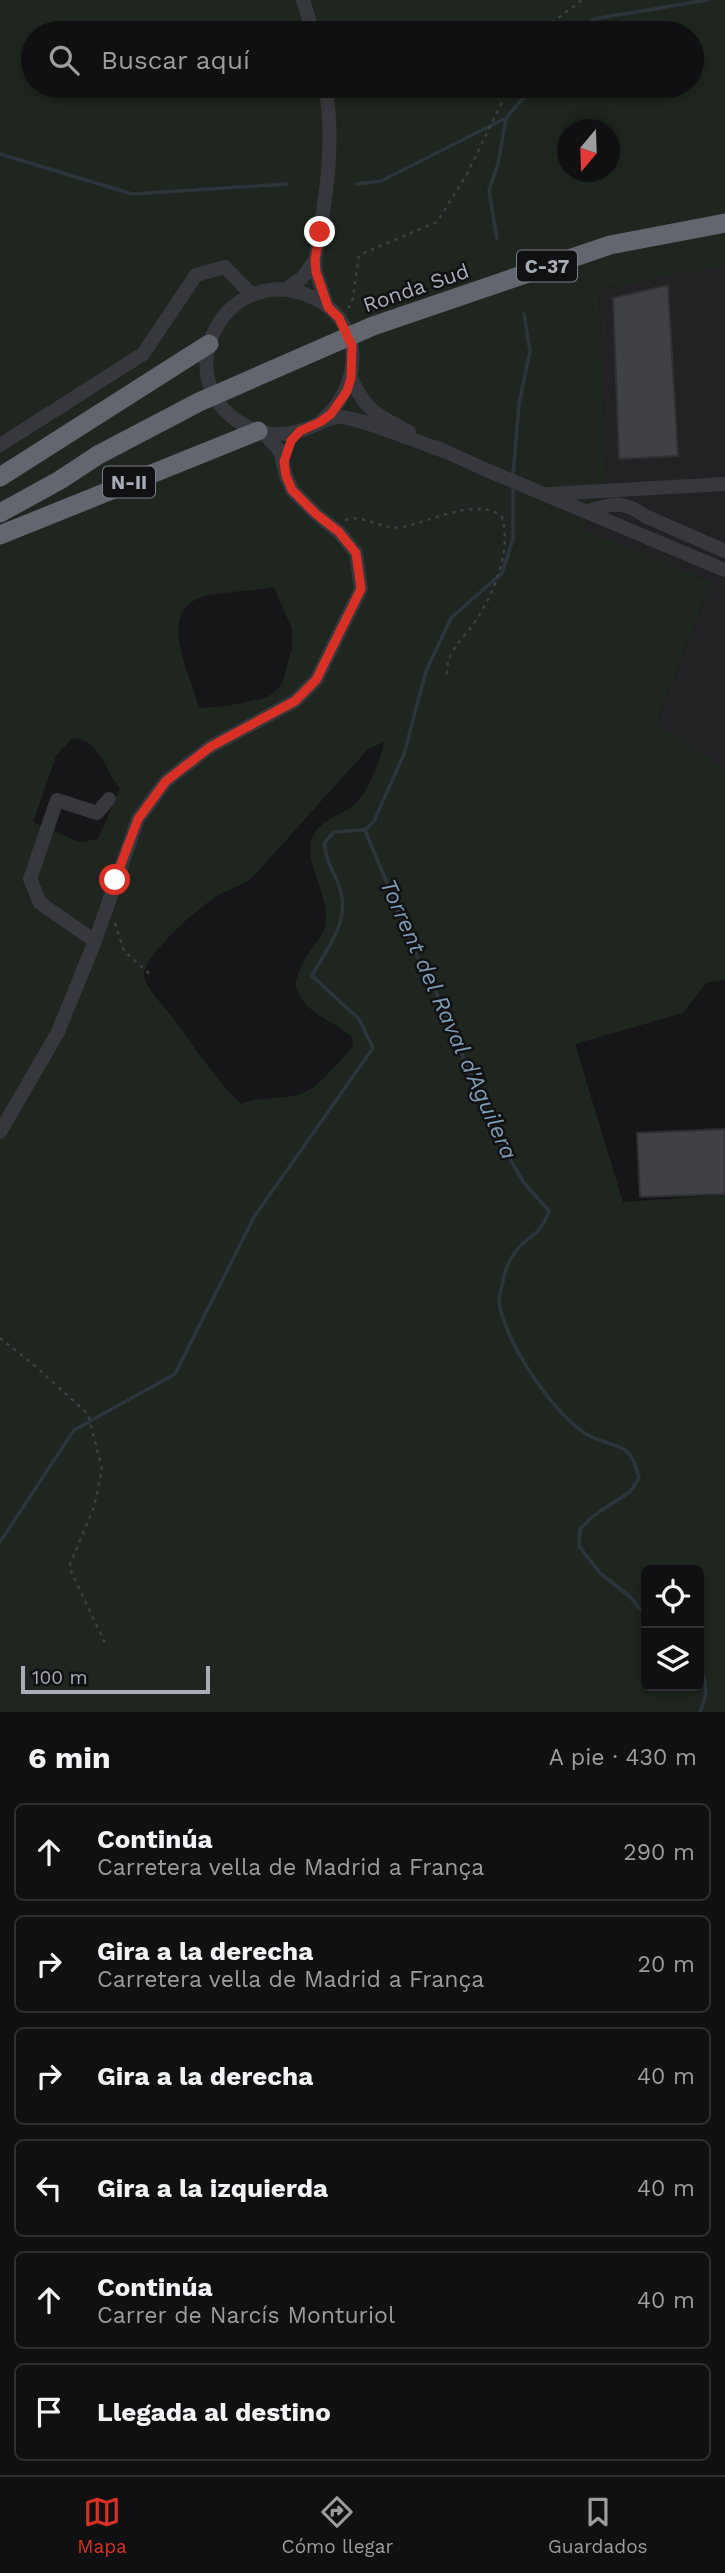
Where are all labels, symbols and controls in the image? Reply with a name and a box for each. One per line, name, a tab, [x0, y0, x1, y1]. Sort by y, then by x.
search box	[21, 21, 704, 98]
icon: search	[45, 41, 83, 79]
text: Buscar aquí	[101, 45, 250, 75]
north arrow	[557, 119, 620, 182]
route end	[304, 216, 335, 247]
road number: C-37	[517, 250, 577, 282]
street label: Ronda Sud	[360, 258, 472, 317]
road number: N-II	[103, 467, 155, 498]
route start	[99, 864, 130, 895]
water label: Torrent del Raval d'Aguilera	[374, 875, 523, 1164]
map controls	[641, 1565, 704, 1691]
button: locate	[641, 1565, 704, 1628]
button: layers	[641, 1628, 704, 1691]
scale bar	[21, 1663, 210, 1695]
text: 100 m	[32, 1666, 88, 1689]
text: 6 min	[28, 1740, 111, 1775]
text: A pie · 430 m	[549, 1744, 697, 1771]
text: Continúa	[97, 1824, 213, 1854]
icon: ahead	[30, 1833, 68, 1871]
text: 290 m	[623, 1839, 695, 1866]
text: Carretera vella de Madrid a França	[97, 1854, 484, 1881]
text: Gira a la derecha	[97, 1936, 313, 1966]
icon: right	[30, 1945, 68, 1983]
text: 20 m	[638, 1951, 695, 1978]
text: Carretera vella de Madrid a França	[97, 1966, 484, 1993]
icon: right	[30, 2057, 68, 2095]
text: Gira a la derecha	[97, 2061, 313, 2091]
text: 40 m	[637, 2063, 695, 2090]
icon: left	[30, 2169, 68, 2207]
text: Gira a la izquierda	[97, 2173, 328, 2203]
text: 40 m	[637, 2175, 695, 2202]
text: Continúa	[97, 2272, 213, 2302]
icon: ahead	[30, 2281, 68, 2319]
text: 40 m	[637, 2287, 695, 2314]
text: Carrer de Narcís Monturiol	[97, 2302, 395, 2329]
icon: arrive	[30, 2393, 68, 2431]
text: Llegada al destino	[97, 2397, 331, 2427]
tab: Mapa	[77, 2493, 127, 2558]
tab: Cómo llegar	[282, 2493, 393, 2558]
tab: Guardados	[548, 2493, 648, 2558]

